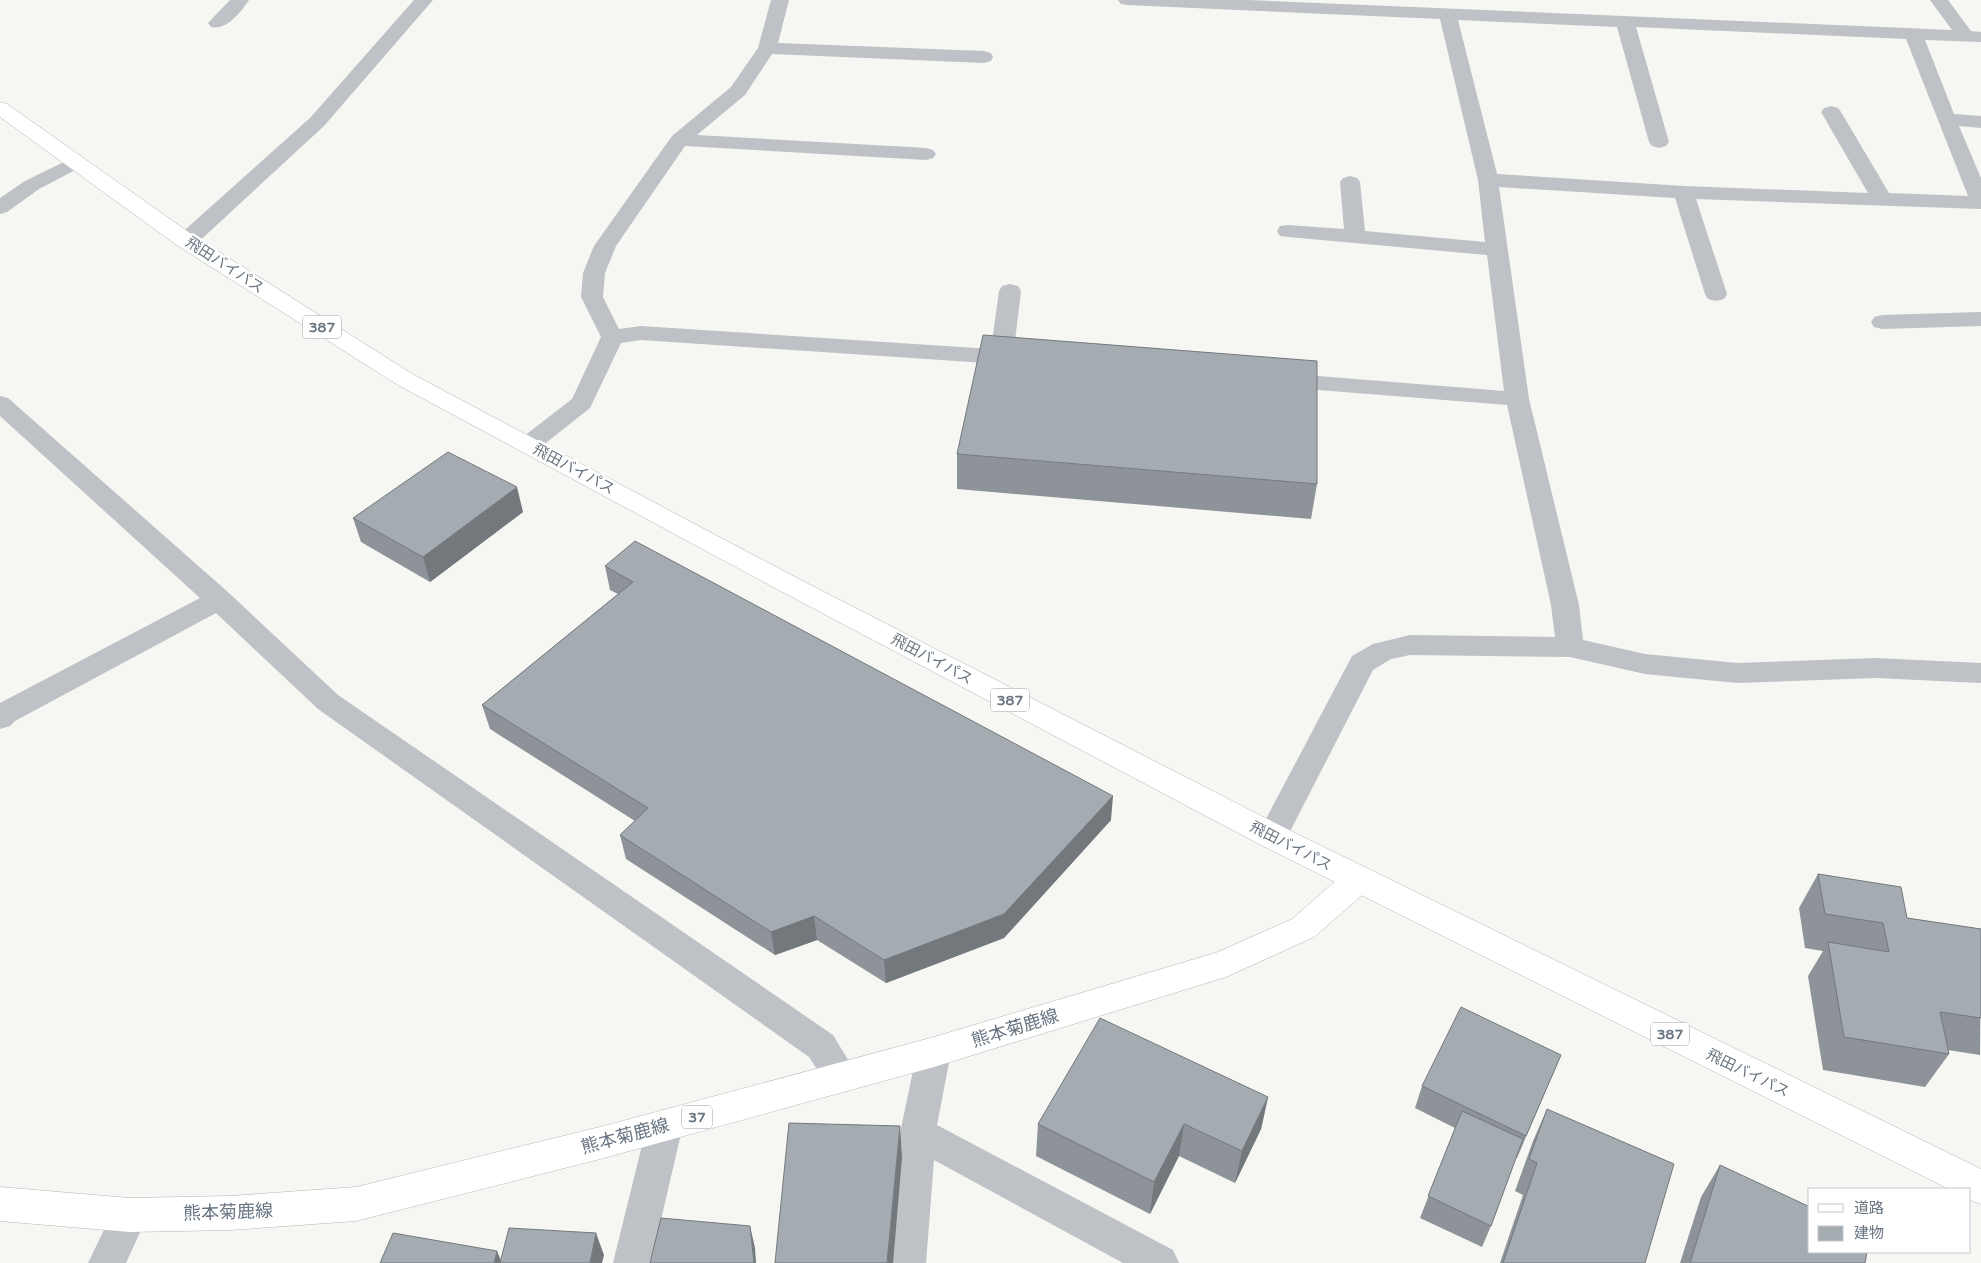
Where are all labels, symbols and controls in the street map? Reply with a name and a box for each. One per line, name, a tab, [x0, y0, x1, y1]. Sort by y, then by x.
street label: 飛田バイパス	[182, 233, 268, 297]
road number: 387	[303, 316, 341, 338]
street label: 飛田バイパス	[530, 440, 618, 498]
street label: 飛田バイパス	[888, 630, 976, 688]
road number: 387	[991, 688, 1029, 712]
street label: 飛田バイパス	[1247, 818, 1335, 874]
street label: 熊本菊鹿線	[969, 1004, 1061, 1052]
road number: 387	[1651, 1022, 1689, 1046]
street label: 飛田バイパス	[1704, 1045, 1792, 1101]
road number: 37	[682, 1106, 712, 1128]
street label: 熊本菊鹿線	[579, 1114, 671, 1158]
legend	[1808, 1188, 1971, 1253]
street label: 熊本菊鹿線	[183, 1199, 273, 1225]
text: 道路	[1854, 1199, 1884, 1217]
text: 建物	[1854, 1224, 1884, 1242]

